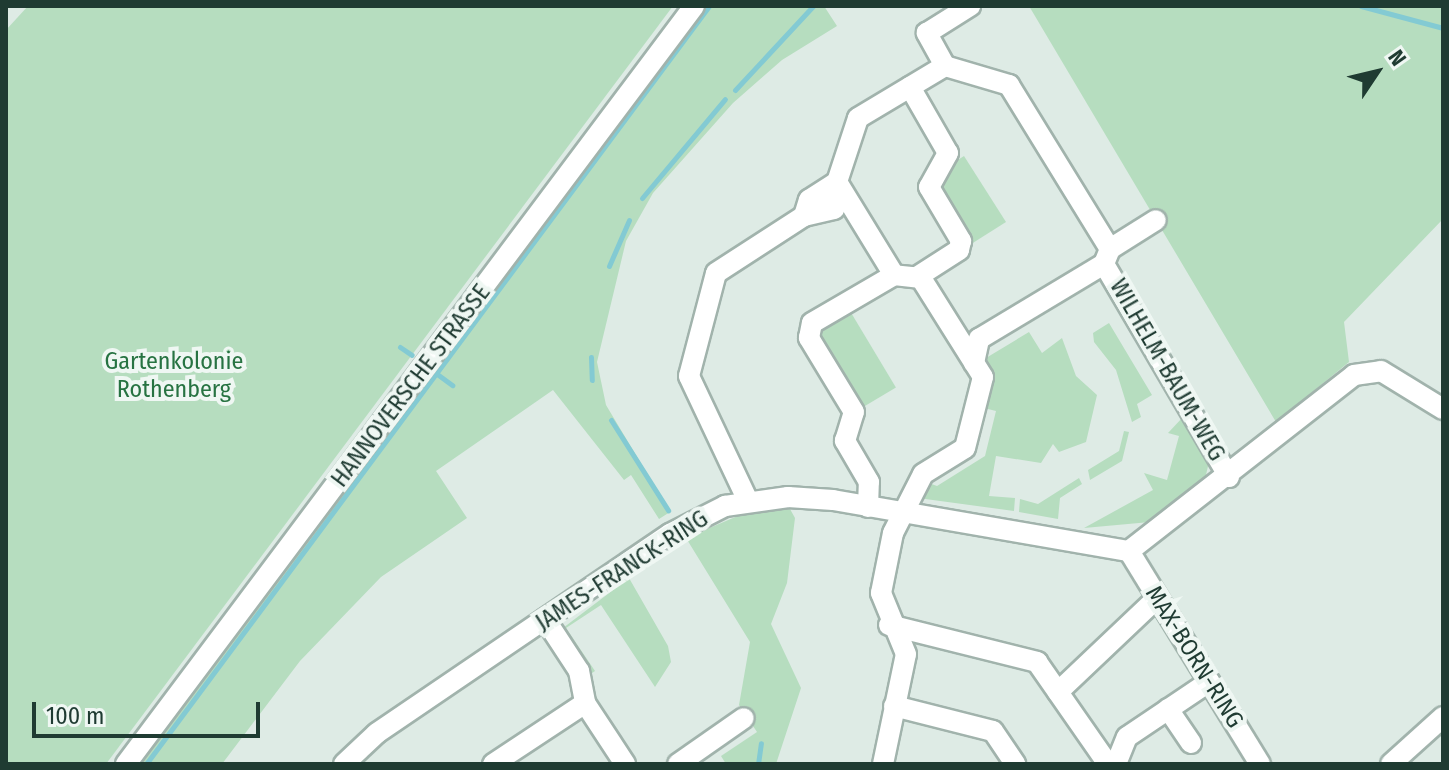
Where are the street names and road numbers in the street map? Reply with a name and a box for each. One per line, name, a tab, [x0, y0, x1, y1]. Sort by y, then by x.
street label: WILHELM-BAUM-WEG	[1103, 274, 1231, 466]
street label: HANNOVERSCHE STRASSE	[325, 279, 497, 493]
street label: JAMES-FRANCK-RING	[531, 505, 713, 637]
street label: MAX-BORN-RING	[1139, 581, 1249, 733]

